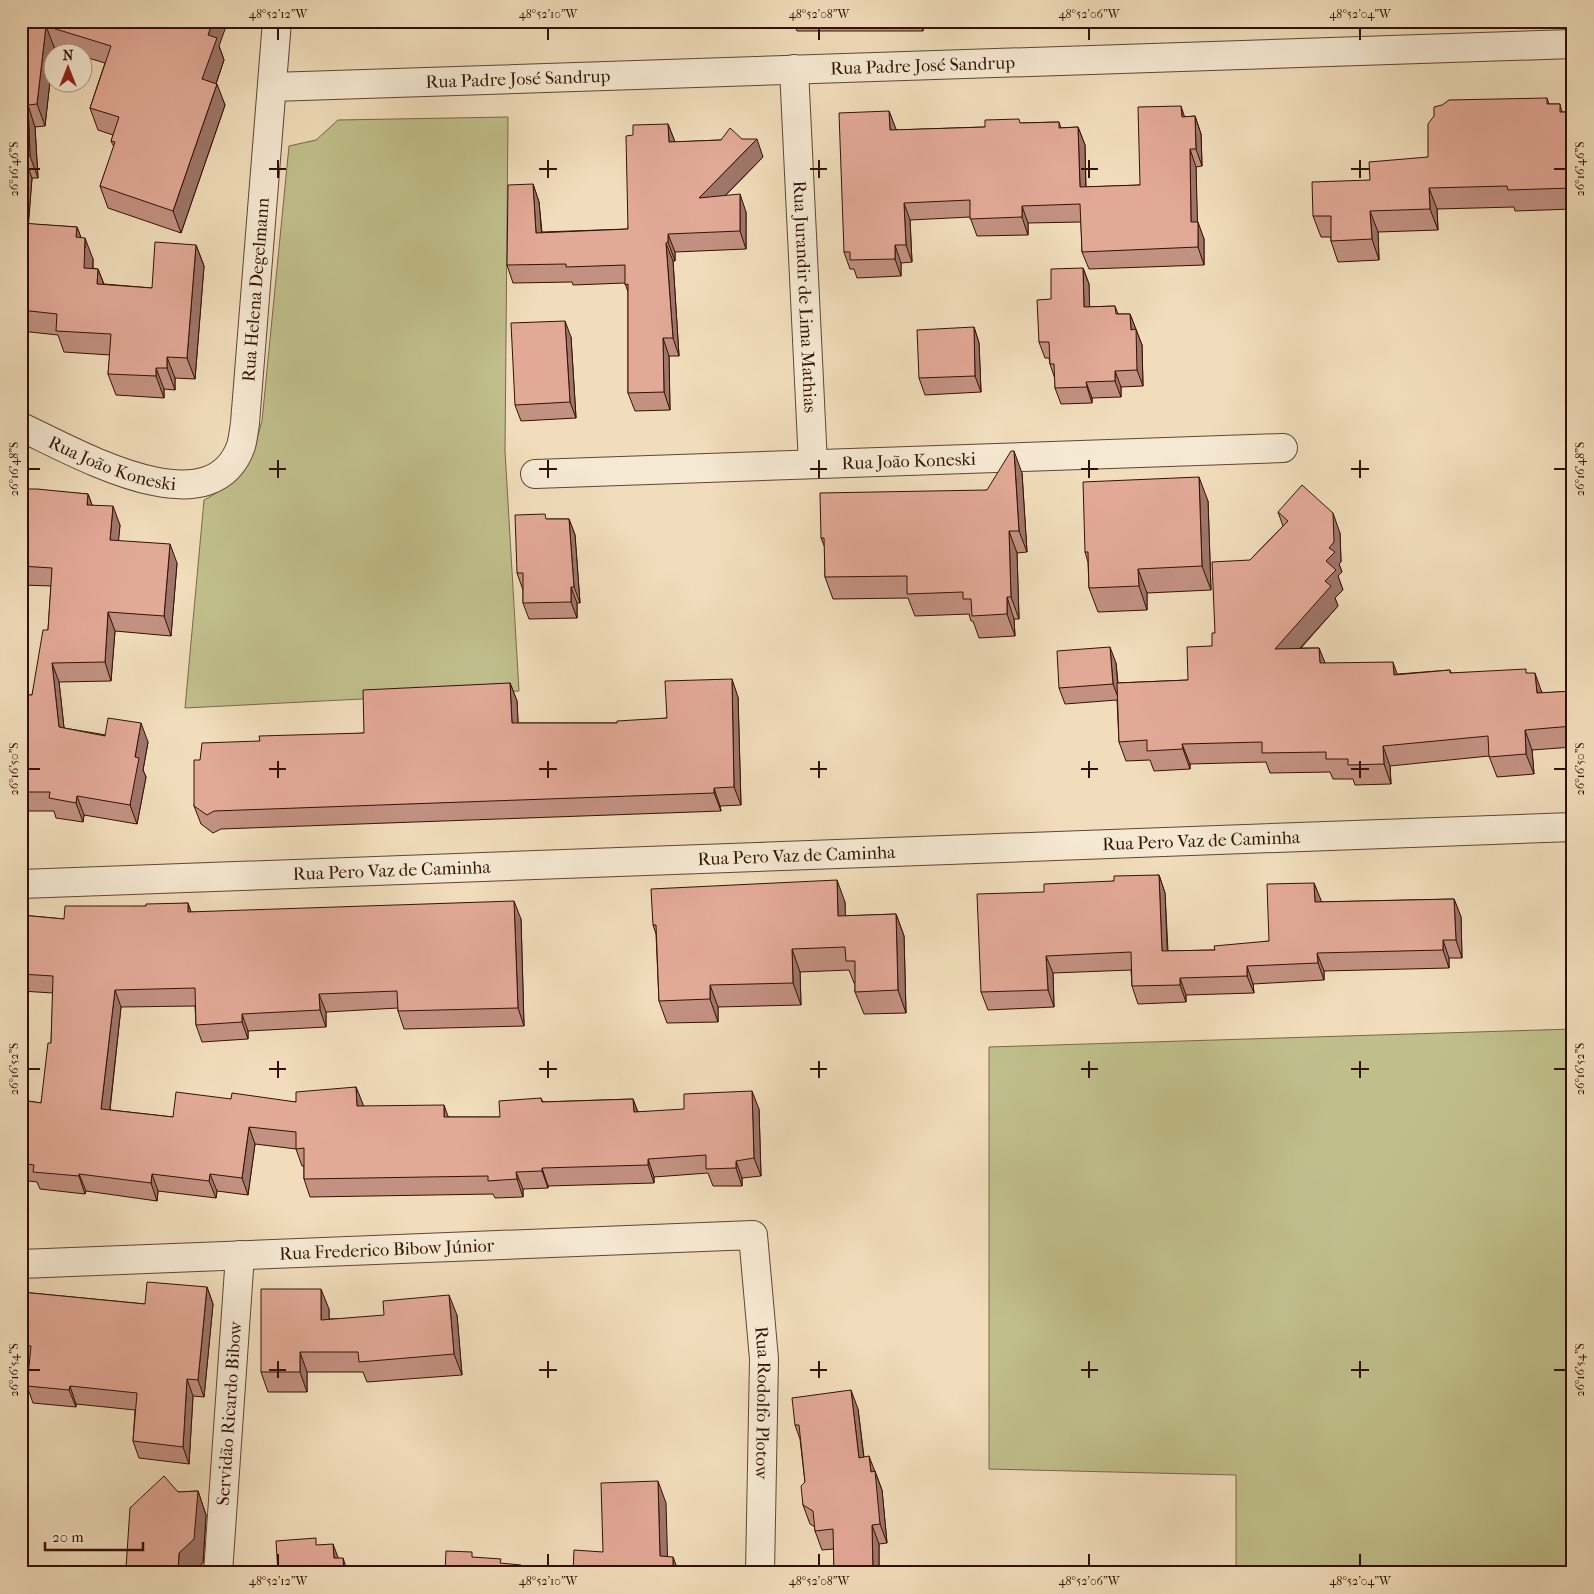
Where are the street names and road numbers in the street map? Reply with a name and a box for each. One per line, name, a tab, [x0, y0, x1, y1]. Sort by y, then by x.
street label: Rua Padre José Sandrup	[830, 52, 1016, 79]
street label: Rua Padre José Sandrup	[425, 65, 611, 92]
street label: Rua Jurandir de Lima Mathias	[789, 180, 821, 414]
street label: Rua Helena Degelmann	[238, 196, 273, 383]
street label: Rua João Koneski	[45, 431, 178, 495]
street label: Rua João Koneski	[841, 448, 977, 474]
street label: Rua Pero Vaz de Caminha	[1102, 827, 1301, 855]
street label: Rua Pero Vaz de Caminha	[697, 841, 897, 870]
street label: Rua Pero Vaz de Caminha	[292, 856, 492, 885]
street label: Rua Frederico Bibow Júnior	[279, 1235, 495, 1264]
street label: Servidão Ricardo Bibow	[212, 1320, 246, 1506]
street label: Rua Rodolfo Plotow	[751, 1326, 775, 1480]

